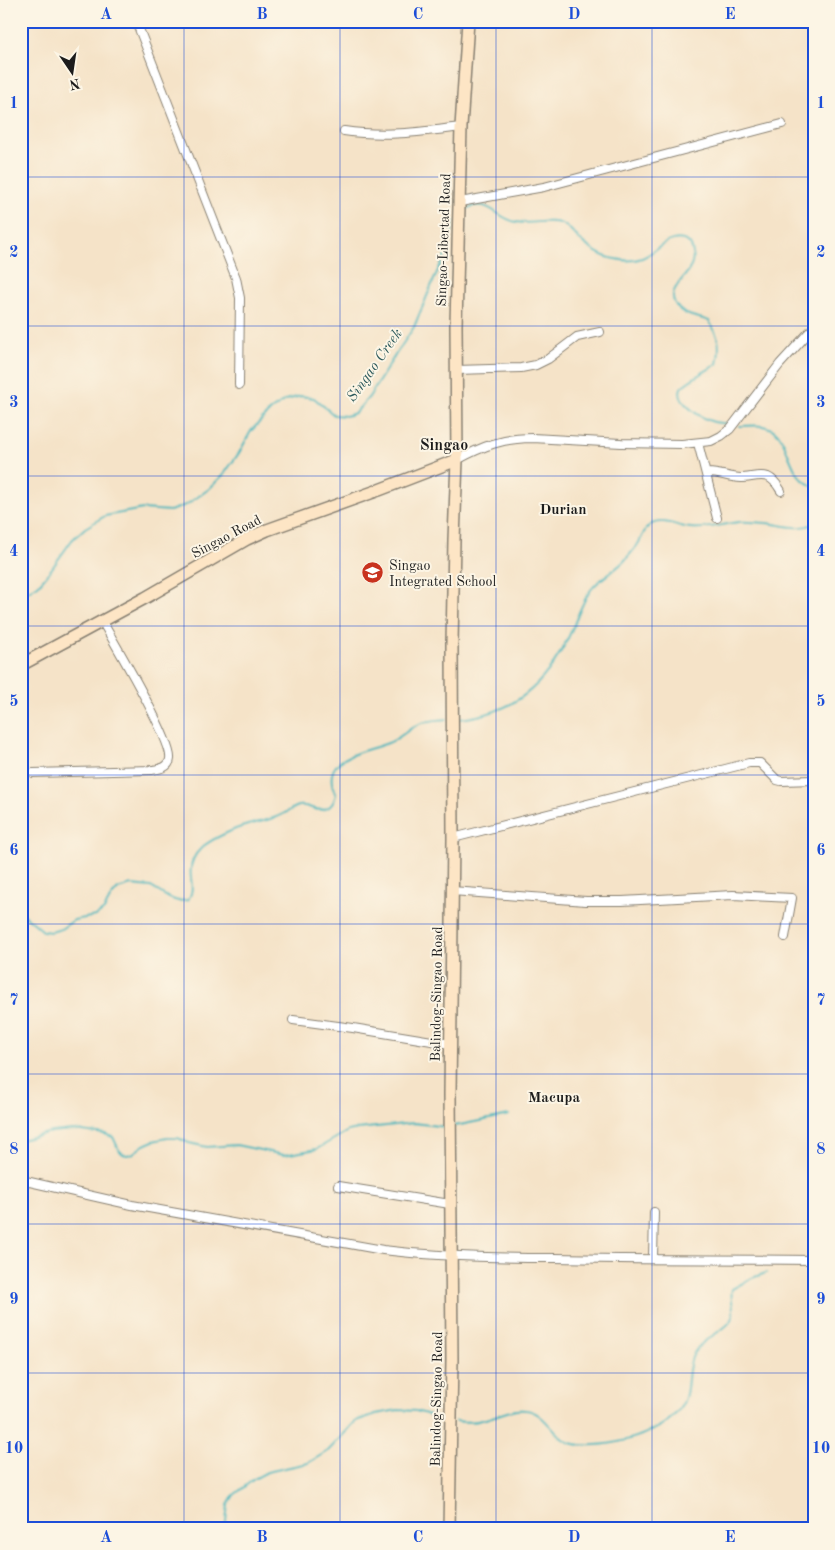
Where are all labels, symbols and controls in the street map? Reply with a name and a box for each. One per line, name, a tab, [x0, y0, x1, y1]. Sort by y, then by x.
text: A	[100, 7, 112, 23]
text: B	[256, 7, 268, 23]
text: C	[413, 7, 423, 23]
text: D	[568, 7, 580, 23]
text: E	[724, 7, 736, 23]
north arrow	[48, 48, 98, 98]
text: N	[68, 76, 81, 92]
text: 1	[9, 96, 19, 112]
text: 1	[816, 96, 826, 112]
street label: Singao-Libertad Road	[435, 173, 453, 307]
text: 2	[9, 245, 19, 261]
text: 2	[816, 245, 826, 261]
water label: Singao Creek	[345, 327, 406, 405]
text: 3	[9, 395, 19, 411]
text: 3	[816, 395, 826, 411]
district label: Singao	[420, 438, 468, 454]
district label: Durian	[540, 503, 586, 518]
street label: Singao Road	[189, 513, 264, 561]
text: 4	[9, 544, 19, 560]
text: 4	[816, 544, 826, 560]
place label: Singao Integrated School	[389, 559, 496, 589]
school or university icon: Singao Integrated School	[361, 561, 385, 585]
text: 5	[9, 694, 19, 710]
text: 5	[816, 694, 826, 710]
text: 6	[9, 843, 19, 859]
text: 6	[816, 843, 826, 859]
street label: Balindog-Singao Road	[429, 926, 445, 1062]
text: 7	[9, 993, 19, 1009]
text: 7	[816, 993, 826, 1009]
district label: Macupa	[528, 1091, 580, 1106]
text: 8	[9, 1142, 19, 1158]
text: 8	[816, 1142, 826, 1158]
text: 9	[9, 1292, 19, 1308]
text: 9	[816, 1292, 826, 1308]
street label: Balindog-Singao Road	[429, 1331, 445, 1467]
text: 10	[5, 1441, 23, 1457]
text: 10	[812, 1441, 830, 1457]
text: A	[100, 1530, 112, 1546]
text: B	[256, 1530, 268, 1546]
text: C	[413, 1530, 423, 1546]
text: D	[568, 1530, 580, 1546]
text: E	[724, 1530, 736, 1546]

